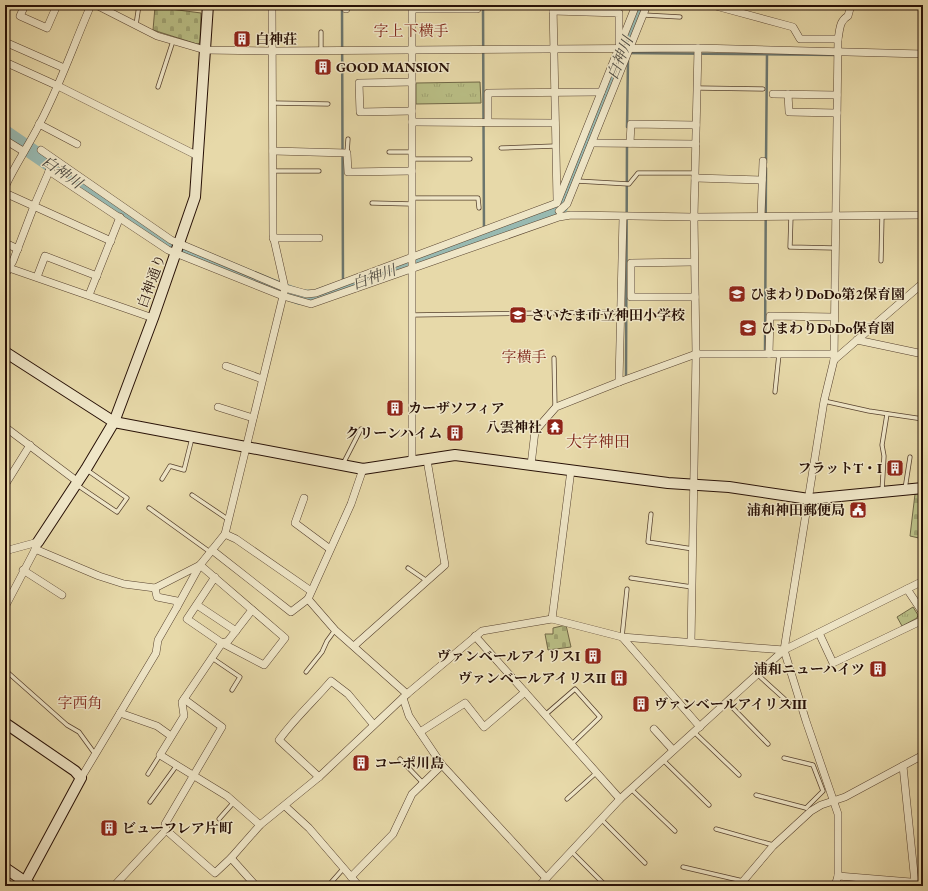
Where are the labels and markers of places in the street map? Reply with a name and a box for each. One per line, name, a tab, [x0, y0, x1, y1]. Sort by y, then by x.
building icon: 白神荘	[232, 29, 252, 49]
place label: 白神荘	[255, 30, 297, 48]
building icon: GOOD MANSION	[313, 57, 333, 77]
place label: GOOD MANSION	[336, 58, 450, 76]
school or university icon: ひまわりDoDo第2保育園	[727, 284, 747, 304]
place label: ひまわりDoDo第2保育園	[750, 285, 905, 303]
school or university icon: さいたま市立神田小学校	[508, 305, 528, 325]
place label: さいたま市立神田小学校	[531, 306, 685, 324]
school or university icon: ひまわりDoDo保育園	[738, 318, 758, 338]
place label: ひまわりDoDo保育園	[761, 319, 895, 337]
building icon: カーザソフィア	[385, 398, 405, 418]
place label: カーザソフィア	[408, 399, 505, 417]
temple icon: 八雲神社	[545, 417, 565, 437]
place label: 八雲神社	[486, 418, 542, 436]
building icon: クリーンハイム	[445, 423, 465, 443]
place label: クリーンハイム	[345, 424, 442, 442]
building icon: フラットT・I	[885, 458, 905, 478]
place label: フラットT・I	[797, 459, 882, 477]
public building icon: 浦和神田郵便局	[848, 500, 868, 520]
place label: 浦和神田郵便局	[747, 501, 845, 519]
building icon: ヴァンベールアイリスⅠ	[583, 646, 603, 666]
place label: ヴァンベールアイリスⅠ	[437, 647, 580, 665]
building icon: 浦和ニューハイツ	[868, 659, 888, 679]
place label: 浦和ニューハイツ	[754, 660, 865, 678]
building icon: ヴァンベールアイリスⅡ	[609, 668, 629, 688]
place label: ヴァンベールアイリスⅡ	[458, 669, 606, 687]
building icon: ヴァンベールアイリスⅢ	[631, 694, 651, 714]
place label: ヴァンベールアイリスⅢ	[654, 695, 807, 713]
building icon: コーポ川島	[351, 753, 371, 773]
place label: コーポ川島	[374, 754, 444, 772]
building icon: ビューフレア片町	[99, 818, 119, 838]
place label: ビューフレア片町	[122, 819, 234, 837]

